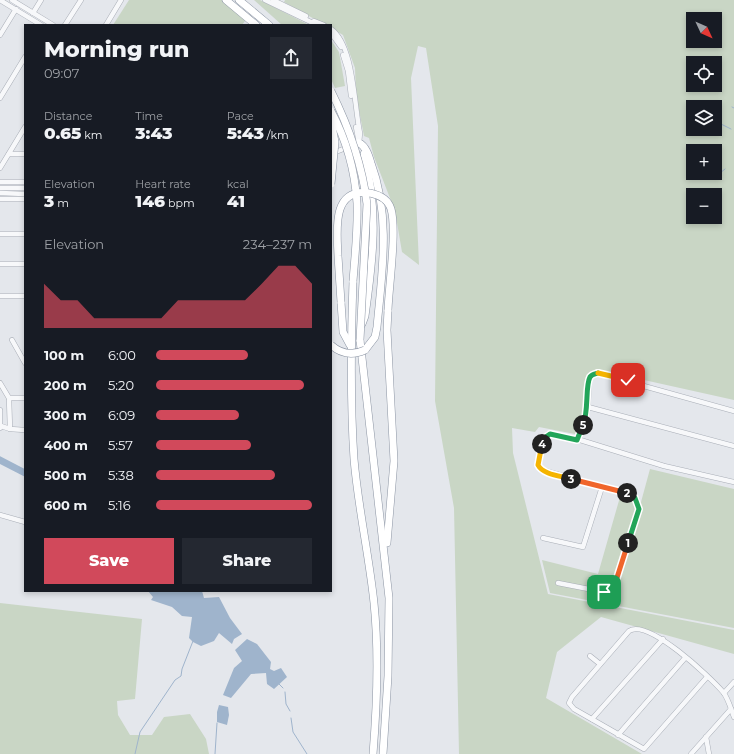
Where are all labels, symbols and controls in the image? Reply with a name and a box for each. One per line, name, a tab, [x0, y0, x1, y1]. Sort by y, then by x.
north arrow	[686, 12, 722, 48]
map controls	[686, 12, 722, 224]
text: Morning run	[44, 36, 189, 63]
button: share	[270, 37, 312, 79]
button: locate	[686, 56, 722, 92]
text: 09:07	[44, 65, 79, 81]
button: layers	[686, 100, 722, 136]
text: Distance	[44, 109, 92, 123]
text: Time	[135, 109, 163, 123]
text: Pace	[227, 109, 254, 123]
text: 0.65	[44, 123, 81, 143]
text: 3:43	[135, 123, 172, 143]
text: 5:43	[227, 123, 264, 143]
text: km	[81, 128, 102, 142]
text: /km	[264, 128, 289, 142]
button: +	[686, 144, 722, 180]
text: Elevation	[44, 177, 95, 191]
text: Heart rate	[135, 177, 191, 191]
text: kcal	[227, 177, 249, 191]
button: −	[686, 188, 722, 224]
text: 3	[44, 191, 54, 211]
text: 146	[135, 191, 165, 211]
text: 41	[227, 191, 245, 211]
text: m	[54, 196, 69, 210]
text: bpm	[165, 196, 195, 210]
text: Elevation	[44, 236, 104, 252]
text: 234–237 m	[243, 236, 312, 252]
text: 100 m	[44, 347, 84, 363]
text: 6:00	[108, 347, 136, 363]
pin	[611, 363, 645, 397]
icon: check	[617, 369, 639, 391]
text: 200 m	[44, 377, 87, 393]
text: 5:20	[108, 377, 134, 393]
text: 300 m	[44, 407, 87, 423]
text: 6:09	[108, 407, 135, 423]
pin: 5	[573, 415, 593, 435]
text: 5	[580, 418, 586, 432]
pin: 4	[532, 434, 552, 454]
text: 400 m	[44, 437, 88, 453]
text: 5:57	[108, 437, 133, 453]
text: 4	[538, 437, 546, 451]
text: 500 m	[44, 467, 87, 483]
text: 5:38	[108, 467, 134, 483]
pin: 3	[561, 469, 581, 489]
text: 3	[568, 472, 574, 486]
pin: 2	[617, 483, 637, 503]
text: 2	[624, 486, 630, 500]
text: 600 m	[44, 497, 87, 513]
text: 5:16	[108, 497, 131, 513]
pin: 1	[618, 533, 638, 553]
text: 1	[626, 536, 630, 550]
button: Save	[44, 538, 174, 584]
button: Share	[182, 538, 312, 584]
pin	[587, 575, 621, 609]
icon: arrive	[593, 581, 615, 603]

